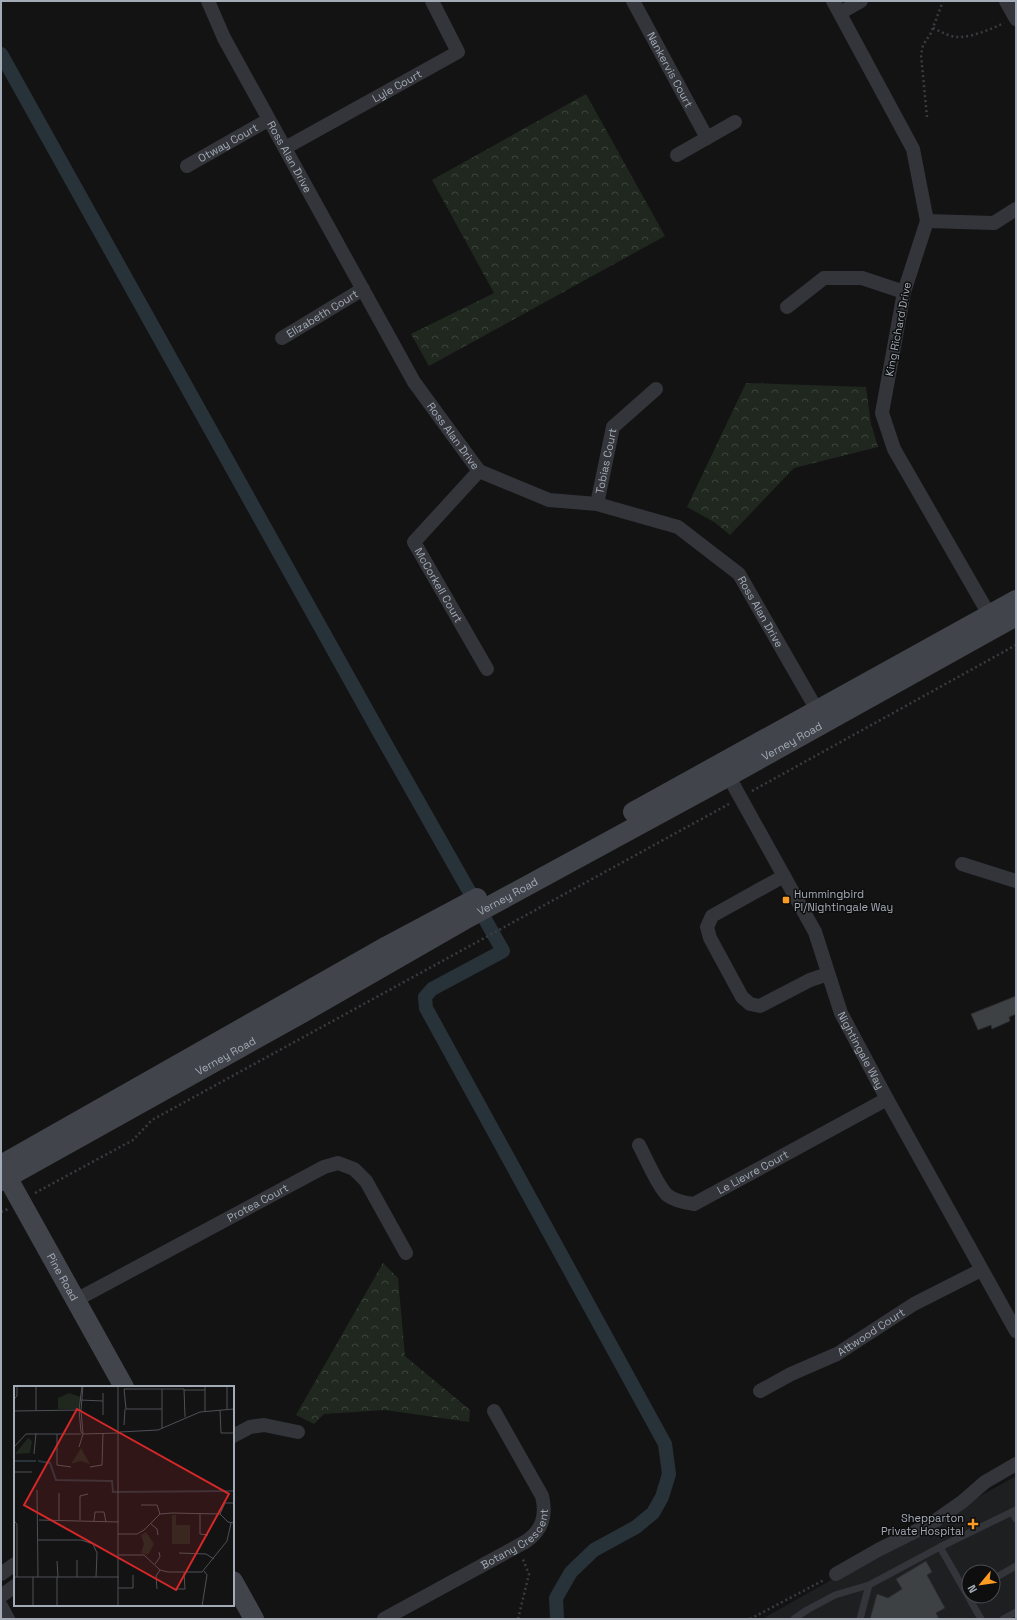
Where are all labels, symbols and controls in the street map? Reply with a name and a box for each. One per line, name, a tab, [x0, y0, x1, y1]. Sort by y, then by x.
street label: Nankervis Court	[644, 29, 696, 110]
street label: Lyle Court	[370, 67, 424, 105]
street label: Ross Alan Drive	[264, 118, 315, 195]
street label: Otway Court	[195, 120, 260, 165]
street label: King Richard Drive	[882, 281, 914, 377]
street label: Elizabeth Court	[284, 287, 361, 341]
street label: Ross Alan Drive	[424, 399, 483, 472]
street label: Tobias Court	[592, 427, 620, 495]
street label: McCorkell Court	[412, 545, 466, 625]
street label: Ross Alan Drive	[735, 573, 787, 650]
street label: Verney Road	[759, 719, 824, 763]
street label: Verney Road	[475, 874, 540, 919]
place label: Hummingbird Pl/Nightingale Way	[794, 887, 893, 914]
marker: Hummingbird Pl/Nightingale Way	[781, 895, 791, 905]
street label: Nightingale Way	[835, 1009, 887, 1092]
street label: Verney Road	[193, 1033, 258, 1078]
street label: Le Lievre Court	[714, 1147, 791, 1197]
street label: Protea Court	[224, 1181, 291, 1225]
street label: Pine Road	[44, 1251, 82, 1303]
street label: Attwood Court	[835, 1305, 907, 1359]
inset map	[14, 1386, 234, 1606]
street label: Botany Crescent	[478, 1509, 551, 1572]
place label: Shepparton Private Hospital	[881, 1511, 964, 1538]
marker: Shepparton Private Hospital	[967, 1518, 979, 1530]
north arrow	[961, 1564, 1001, 1604]
text: N	[964, 1582, 980, 1595]

